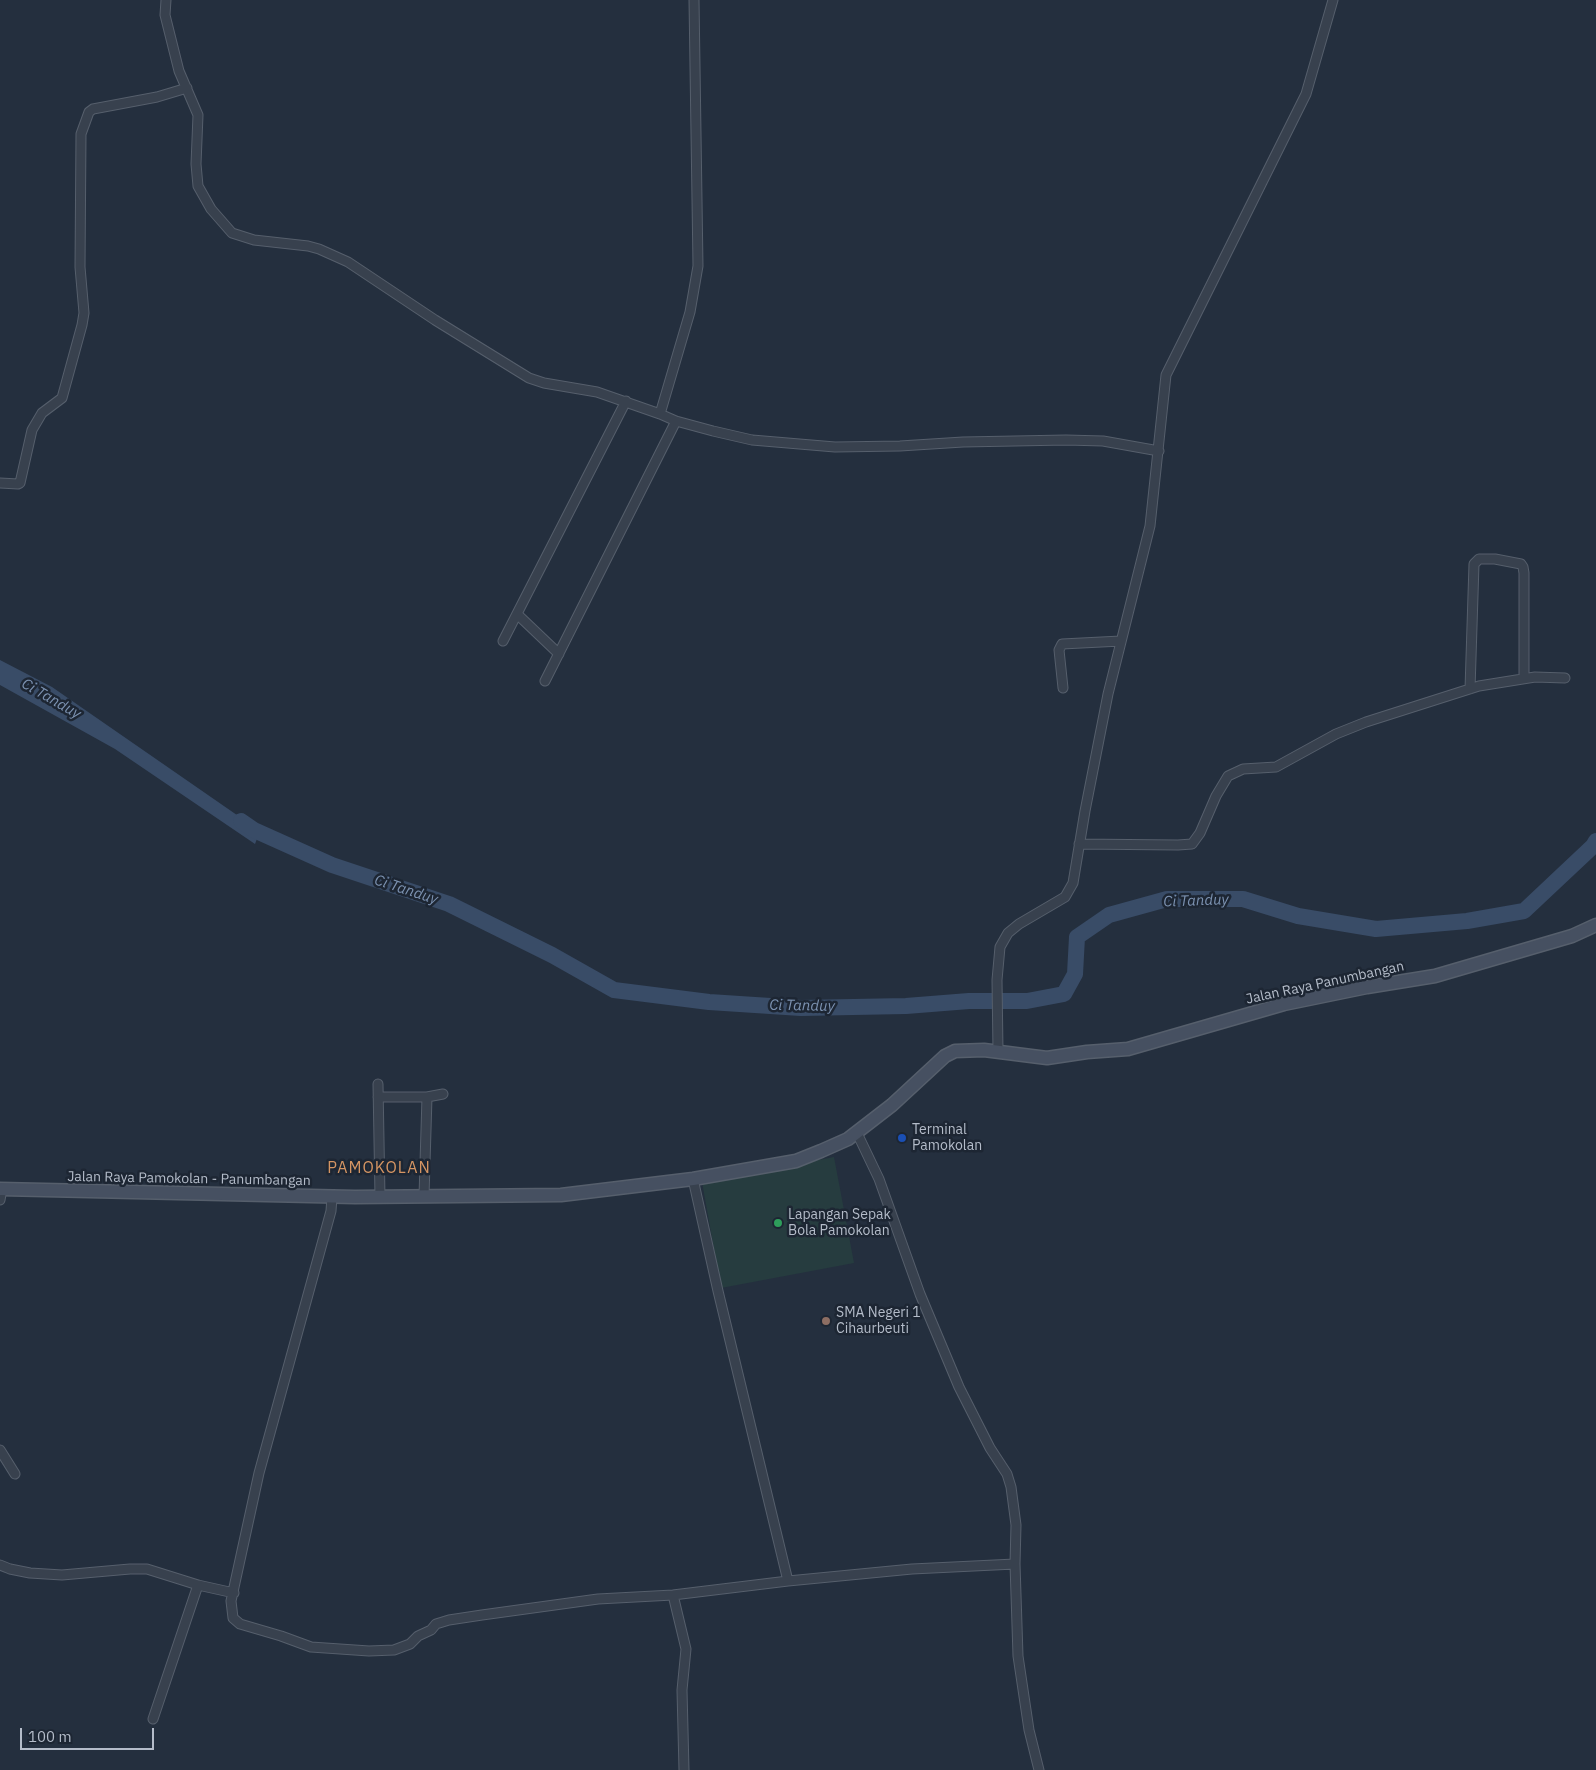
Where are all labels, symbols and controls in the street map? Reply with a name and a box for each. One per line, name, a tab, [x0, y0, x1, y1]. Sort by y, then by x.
water label: Ci Tanduy	[18, 675, 84, 723]
water label: Ci Tanduy	[372, 871, 440, 909]
water label: Ci Tanduy	[1163, 891, 1229, 911]
street label: Jalan Raya Panumbangan	[1244, 958, 1406, 1008]
water label: Ci Tanduy	[769, 996, 835, 1016]
place label: Terminal Pamokolan	[912, 1122, 982, 1154]
marker: Terminal Pamokolan	[896, 1132, 908, 1144]
district label: PAMOKOLAN	[326, 1158, 432, 1178]
street label: Jalan Raya Pamokolan - Panumbangan	[67, 1168, 311, 1190]
place label: Lapangan Sepak Bola Pamokolan	[788, 1207, 891, 1240]
marker: Lapangan Sepak Bola Pamokolan	[772, 1217, 784, 1229]
place label: SMA Negeri 1 Cihaurbeuti	[836, 1305, 921, 1338]
marker: SMA Negeri 1 Cihaurbeuti	[820, 1315, 832, 1327]
scale bar	[22, 1718, 156, 1750]
text: 100 m	[28, 1727, 72, 1746]

